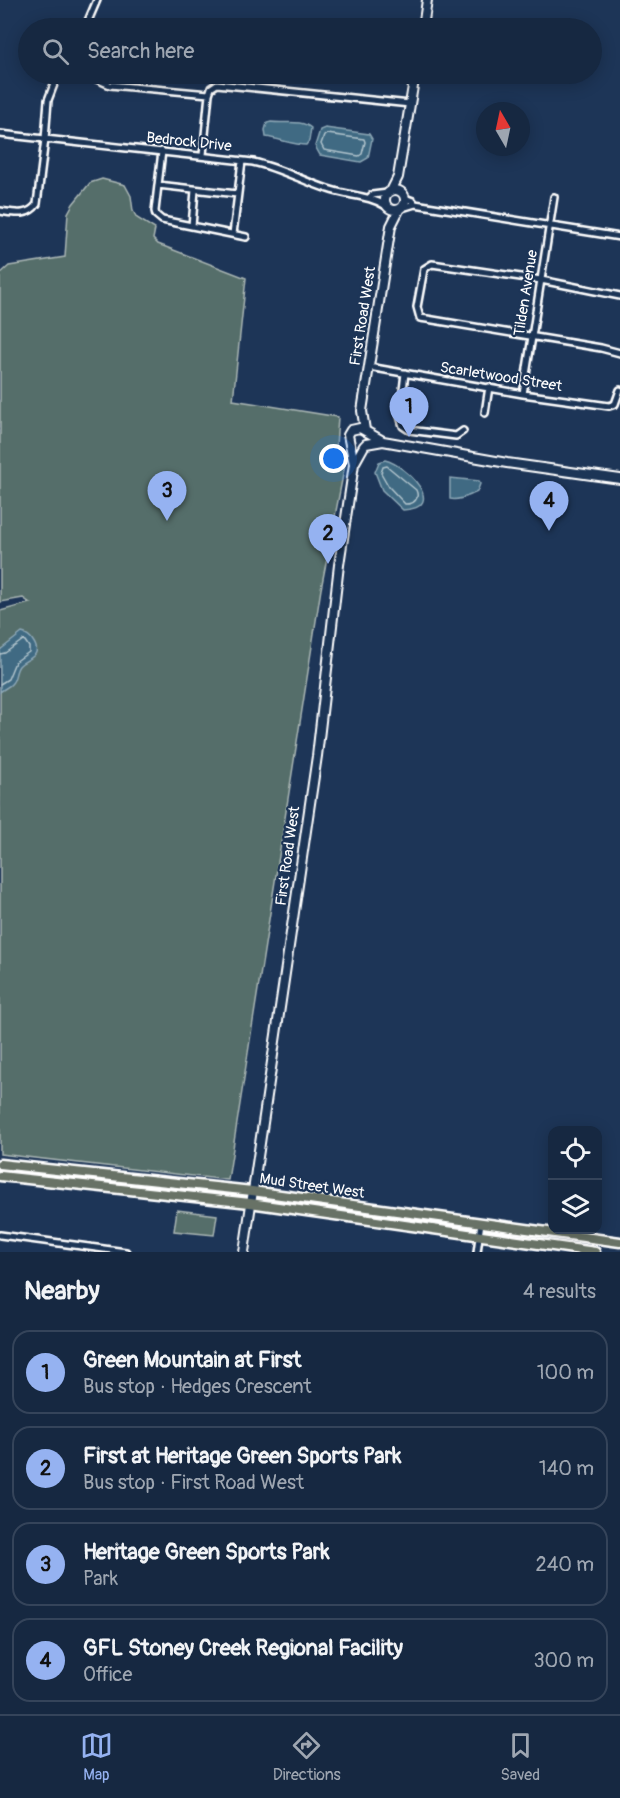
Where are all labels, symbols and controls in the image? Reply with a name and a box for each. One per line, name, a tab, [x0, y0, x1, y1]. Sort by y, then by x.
search box	[18, 18, 602, 84]
icon: search	[39, 35, 72, 68]
text: Search here	[87, 37, 194, 65]
north arrow	[476, 102, 530, 156]
street label: Bedrock Drive	[145, 128, 233, 156]
street label: Tilden Avenue	[510, 248, 542, 337]
street label: First Road West	[346, 264, 380, 367]
street label: Scarletwood Street	[439, 358, 564, 396]
pin: 1	[390, 388, 428, 437]
your location	[319, 444, 348, 473]
pin: 3	[148, 472, 186, 521]
pin: 4	[530, 482, 568, 531]
pin: 2	[308, 514, 348, 564]
street label: First Road West	[272, 804, 305, 907]
map controls	[548, 1126, 602, 1234]
button: locate	[548, 1126, 602, 1180]
street label: Mud Street West	[258, 1169, 367, 1203]
button: layers	[548, 1180, 602, 1234]
text: Nearby	[24, 1275, 100, 1307]
text: 4 results	[523, 1279, 596, 1304]
text: Green Mountain at First	[83, 1346, 301, 1374]
text: 1	[42, 1360, 49, 1385]
text: 100 m	[537, 1360, 594, 1385]
text: Bus stop · Hedges Crescent	[83, 1374, 311, 1399]
text: First at Heritage Green Sports Park	[83, 1442, 402, 1470]
text: 2	[40, 1456, 51, 1481]
text: 140 m	[539, 1456, 594, 1481]
text: Bus stop · First Road West	[83, 1470, 304, 1495]
text: Heritage Green Sports Park	[83, 1538, 330, 1566]
text: 3	[40, 1552, 51, 1577]
text: 240 m	[535, 1552, 594, 1577]
text: Park	[83, 1566, 118, 1591]
text: GFL Stoney Creek Regional Facility	[83, 1634, 403, 1662]
text: 4	[40, 1648, 51, 1673]
text: 300 m	[533, 1648, 594, 1673]
text: Office	[83, 1662, 132, 1687]
tab: Map	[80, 1729, 113, 1785]
tab: Directions	[273, 1729, 341, 1785]
tab: Saved	[500, 1729, 540, 1785]

